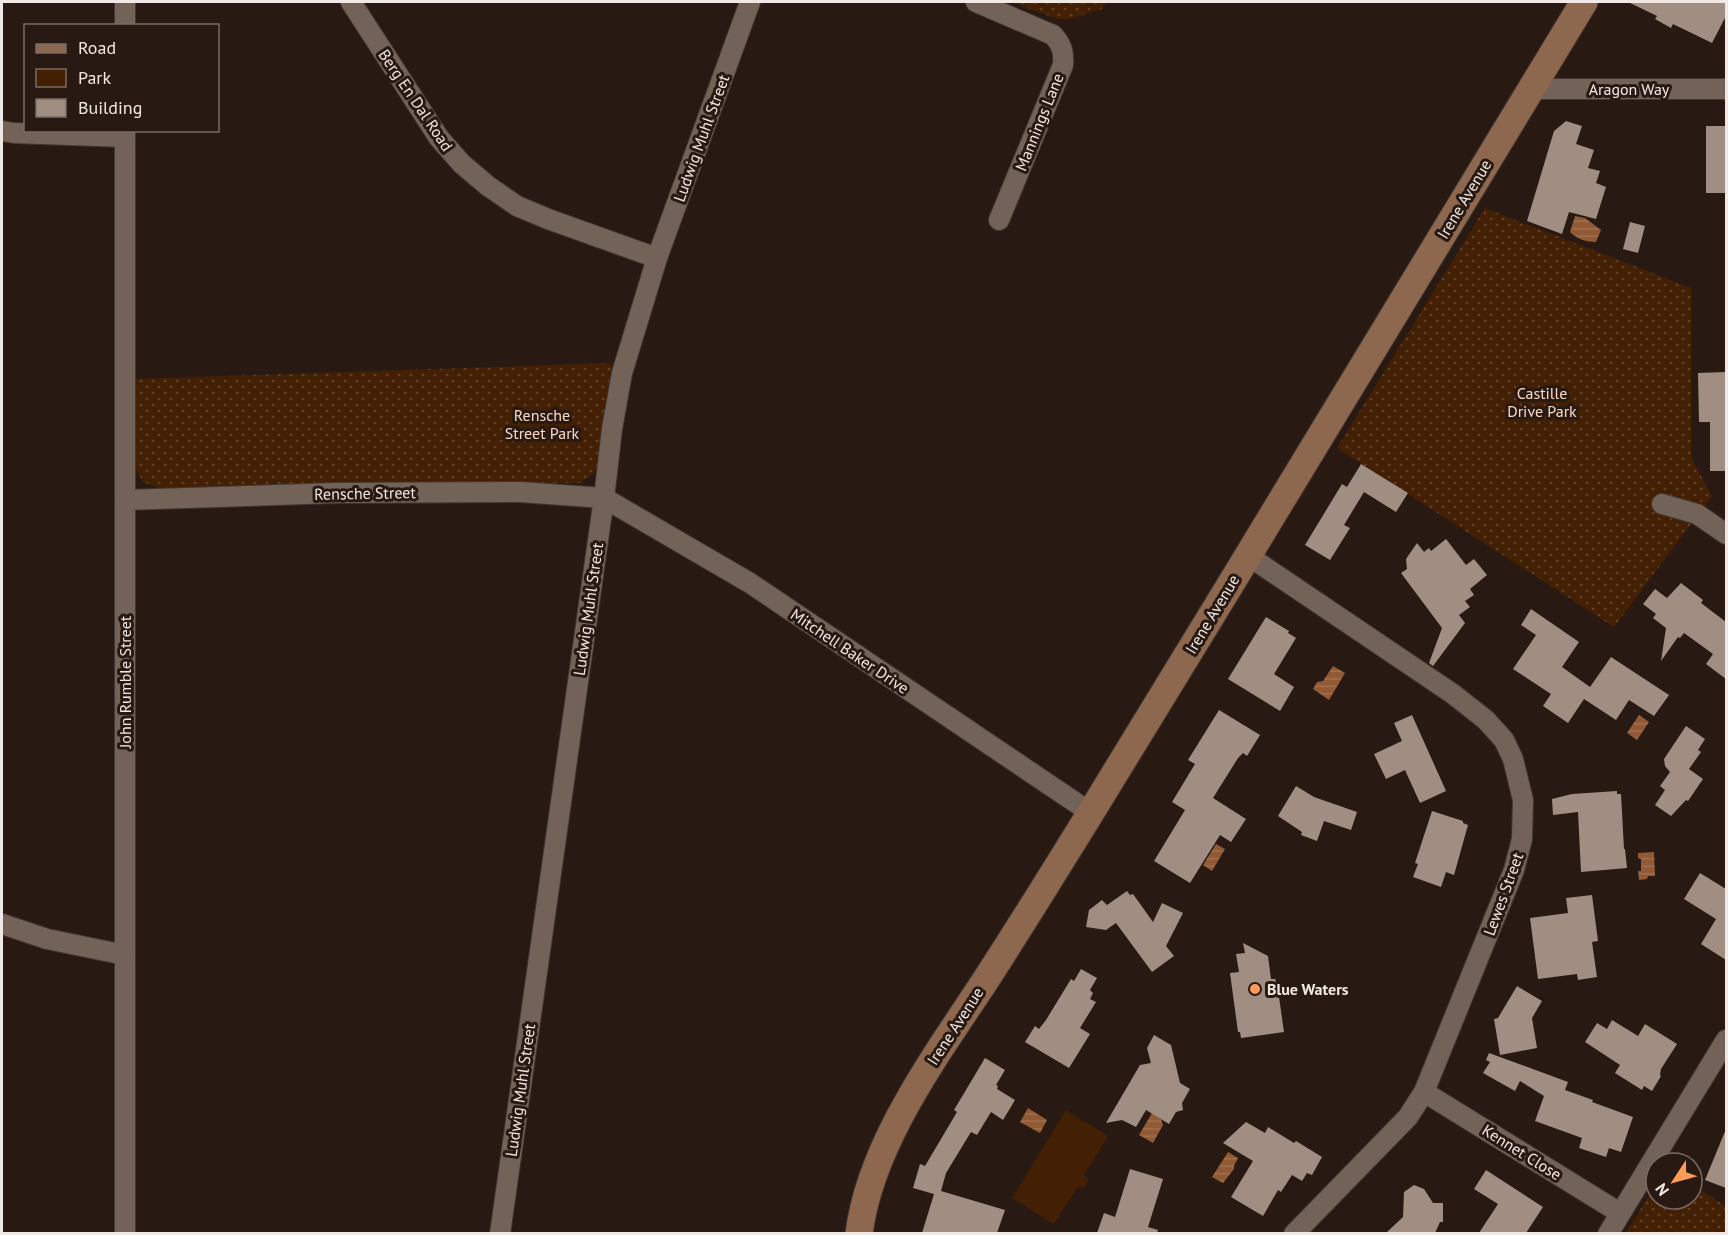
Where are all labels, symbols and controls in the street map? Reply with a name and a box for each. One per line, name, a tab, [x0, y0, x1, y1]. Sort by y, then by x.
legend	[24, 24, 219, 132]
text: Road	[78, 36, 116, 59]
street label: Berg En Dal Road	[375, 45, 457, 155]
text: Park	[78, 66, 111, 89]
street label: Mannings Lane	[1010, 70, 1068, 174]
street label: Ludwig Muhl Street	[669, 71, 733, 204]
street label: Aragon Way	[1589, 79, 1670, 99]
text: Building	[78, 96, 142, 119]
street label: Irene Avenue	[1433, 156, 1495, 242]
park label: Castille Drive Park	[1507, 383, 1577, 421]
park label: Rensche Street Park	[505, 405, 580, 443]
street label: Rensche Street	[314, 482, 417, 504]
street label: Ludwig Muhl Street	[569, 541, 607, 677]
street label: Irene Avenue	[1181, 571, 1243, 657]
street label: Mitchell Baker Drive	[787, 604, 913, 698]
street label: John Rumble Street	[115, 615, 135, 749]
street label: Lewes Street	[1479, 849, 1527, 938]
place label: Blue Waters	[1267, 979, 1349, 999]
marker: Blue Waters	[1248, 982, 1262, 996]
street label: Irene Avenue	[922, 983, 988, 1069]
street label: Ludwig Muhl Street	[501, 1022, 539, 1158]
street label: Kennet Close	[1479, 1120, 1565, 1184]
north arrow	[1644, 1151, 1704, 1211]
text: N	[1651, 1180, 1673, 1200]

